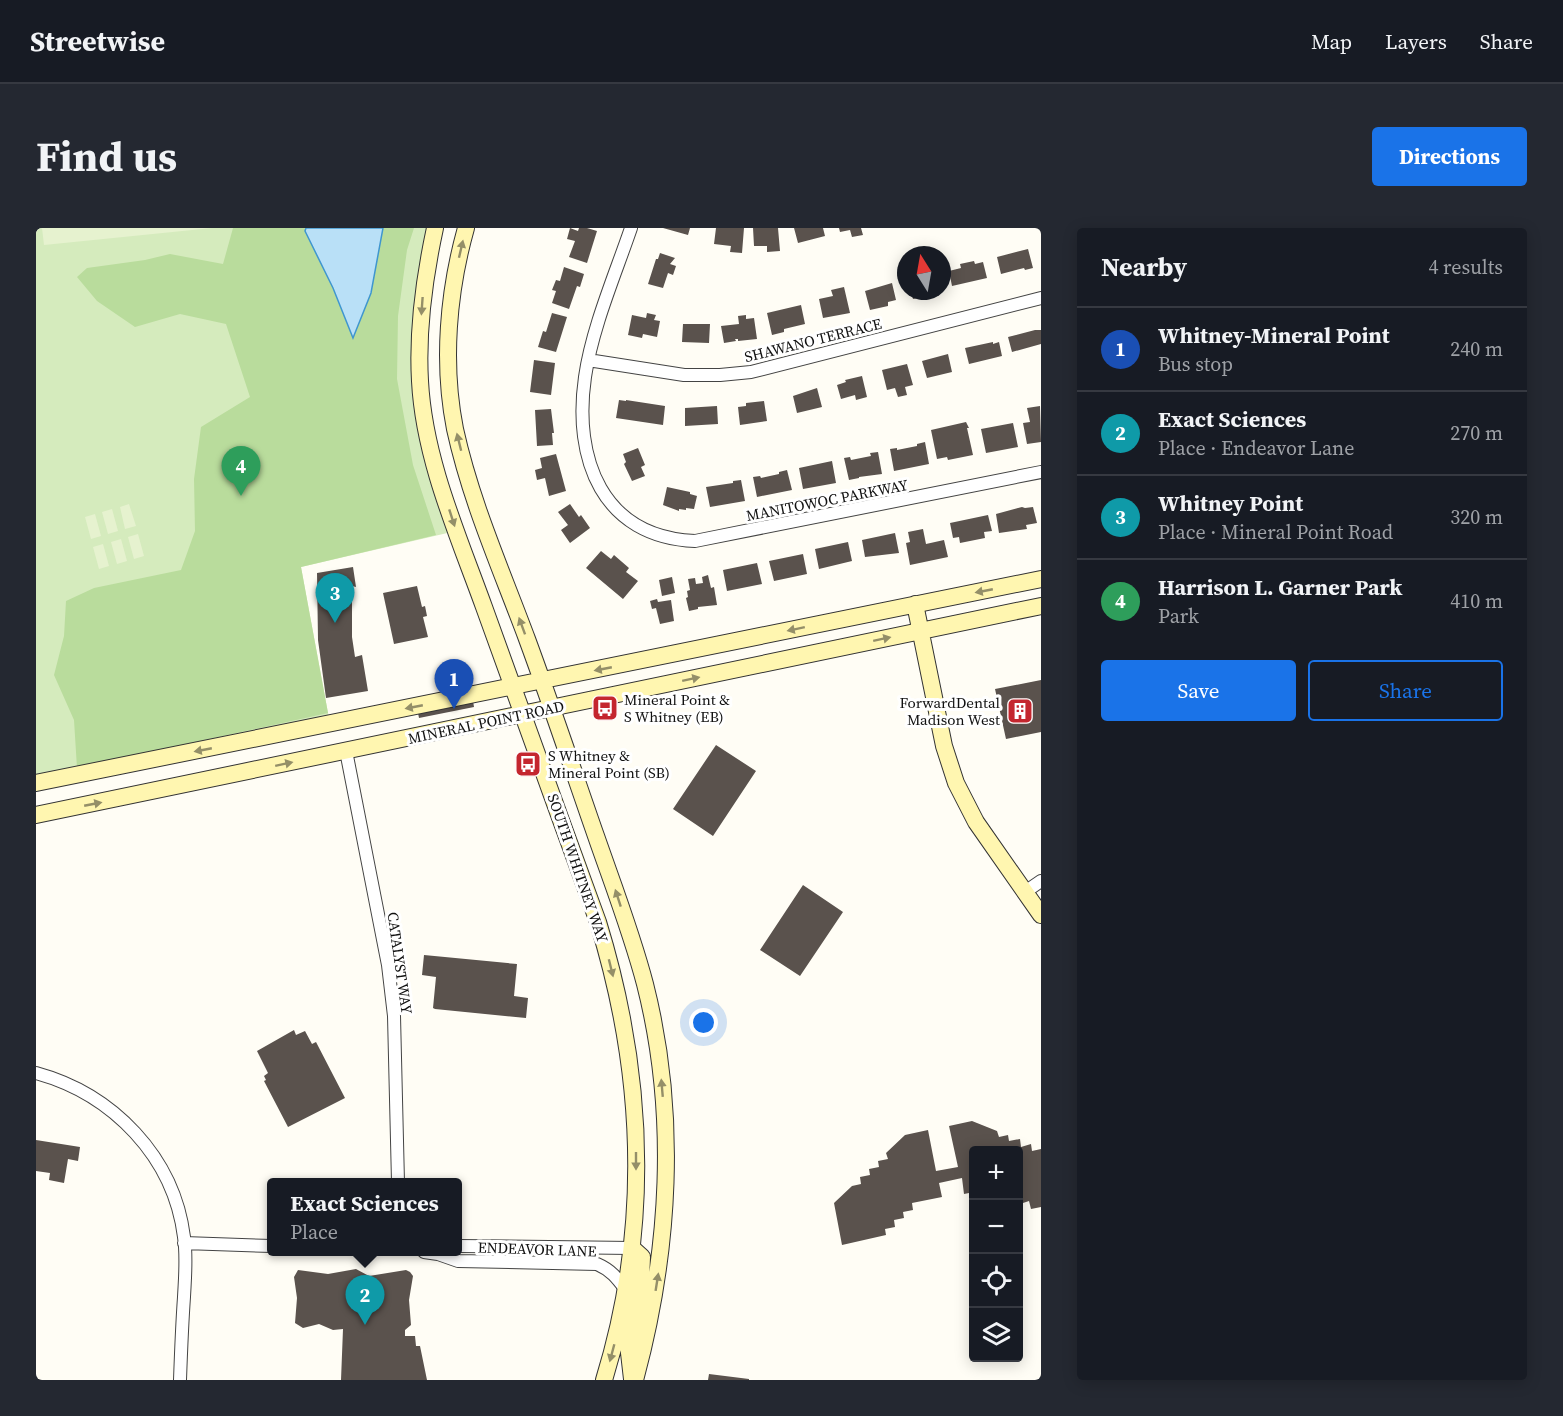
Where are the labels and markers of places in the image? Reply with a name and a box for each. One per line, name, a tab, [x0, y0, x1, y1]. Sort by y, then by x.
pin: 4	[222, 446, 260, 496]
pin: 3	[316, 574, 354, 623]
pin: 1	[434, 660, 474, 709]
place label: Mineral Point & S Whitney (EB)	[624, 689, 730, 727]
place label: ForwardDental Madison West	[899, 692, 1001, 730]
bus stop icon: Mineral Point & S Whitney (EB)	[590, 693, 620, 723]
building icon: ForwardDental Madison West	[1005, 696, 1035, 726]
place label: S Whitney & Mineral Point (SB)	[548, 745, 670, 783]
bus stop icon: S Whitney & Mineral Point (SB)	[513, 749, 543, 779]
pin: 2	[346, 1276, 384, 1325]

